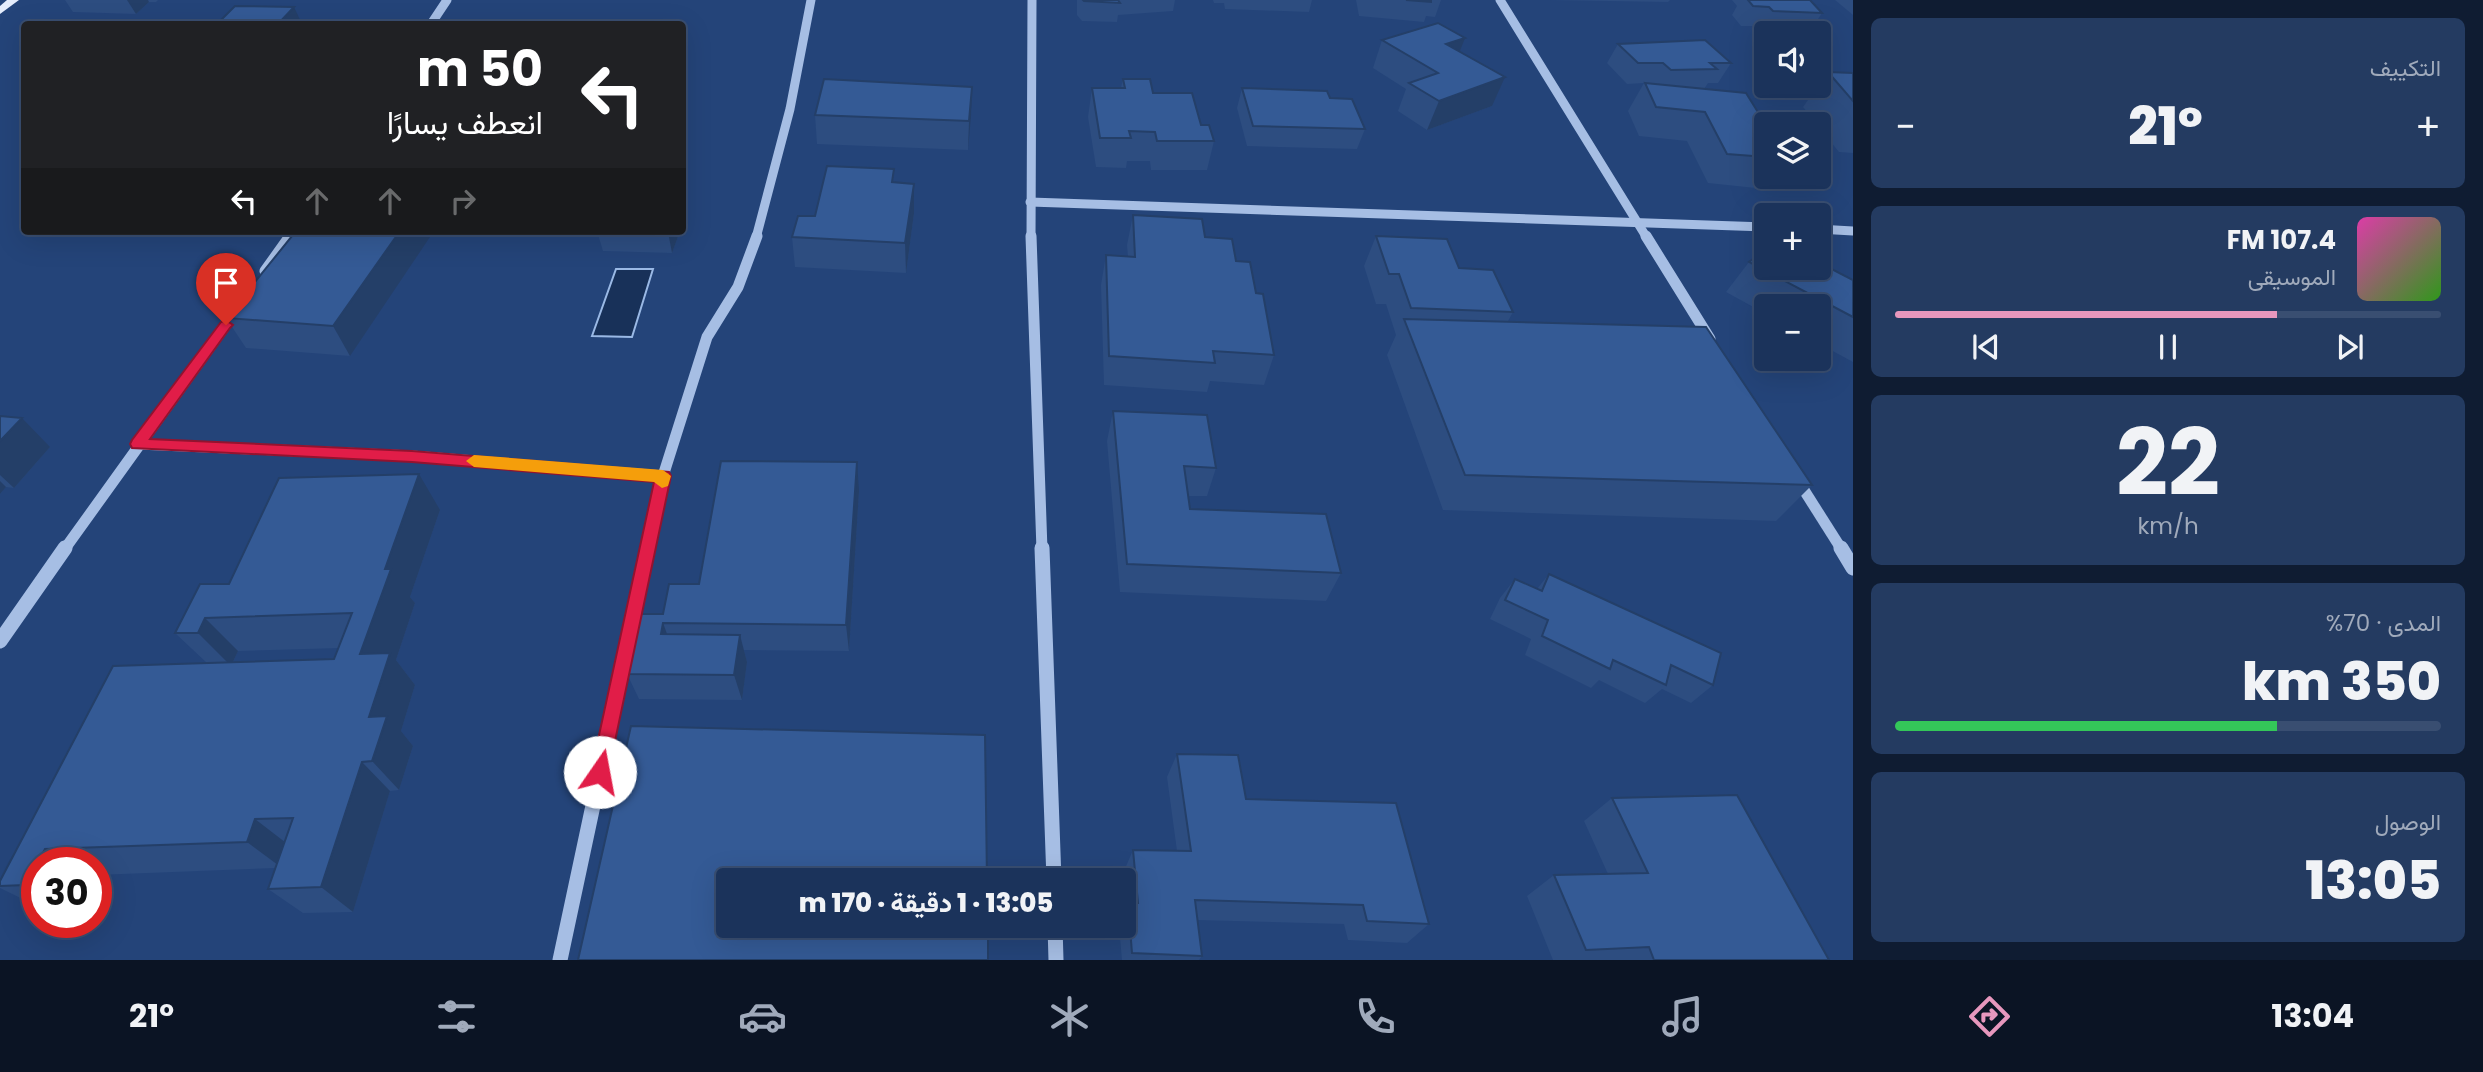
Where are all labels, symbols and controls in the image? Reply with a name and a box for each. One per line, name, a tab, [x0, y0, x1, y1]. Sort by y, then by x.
map controls	[1754, 21, 1831, 371]
button: sound	[1754, 21, 1831, 98]
text: 50 m	[417, 35, 543, 103]
icon: left	[567, 49, 658, 140]
text: التكييف	[2370, 52, 2441, 84]
text: 21°	[2128, 90, 2203, 163]
text: انعطف يسارًا	[387, 100, 543, 145]
text: −	[1895, 100, 1916, 153]
text: +	[2415, 100, 2441, 153]
button: layers	[1754, 112, 1831, 189]
icon: left	[225, 182, 263, 220]
icon: ahead	[298, 182, 336, 220]
icon: ahead	[371, 182, 409, 220]
icon: right	[444, 182, 482, 220]
button: +	[1754, 203, 1831, 280]
text: 107.4 FM	[2227, 222, 2336, 258]
pin	[196, 253, 256, 325]
text: الموسيقى	[2248, 261, 2336, 293]
icon: arrive	[207, 264, 245, 302]
button: −	[1754, 294, 1831, 371]
icon: previous	[1967, 328, 2005, 366]
icon: pause	[2149, 328, 2187, 366]
icon: next	[2331, 328, 2369, 366]
text: 22	[2116, 399, 2220, 527]
text: km/h	[2137, 510, 2199, 542]
text: المدى · 70%	[2326, 607, 2441, 639]
text: 350 km	[2242, 645, 2441, 718]
position arrow	[563, 735, 637, 809]
text: الوصول	[2375, 806, 2441, 838]
text: 13:05	[2305, 844, 2441, 917]
speed limit sign: 30	[21, 847, 112, 938]
text: 13:05 · 1 دقيقة · 170 m	[799, 885, 1053, 921]
icon: filters	[432, 992, 481, 1041]
icon: car	[738, 992, 787, 1041]
icon: climate	[1045, 992, 1094, 1041]
icon: phone	[1351, 992, 1400, 1041]
icon: music	[1658, 992, 1707, 1041]
icon: directions	[1965, 992, 2014, 1041]
text: 21°	[129, 993, 174, 1038]
text: 13:04	[2271, 993, 2354, 1038]

